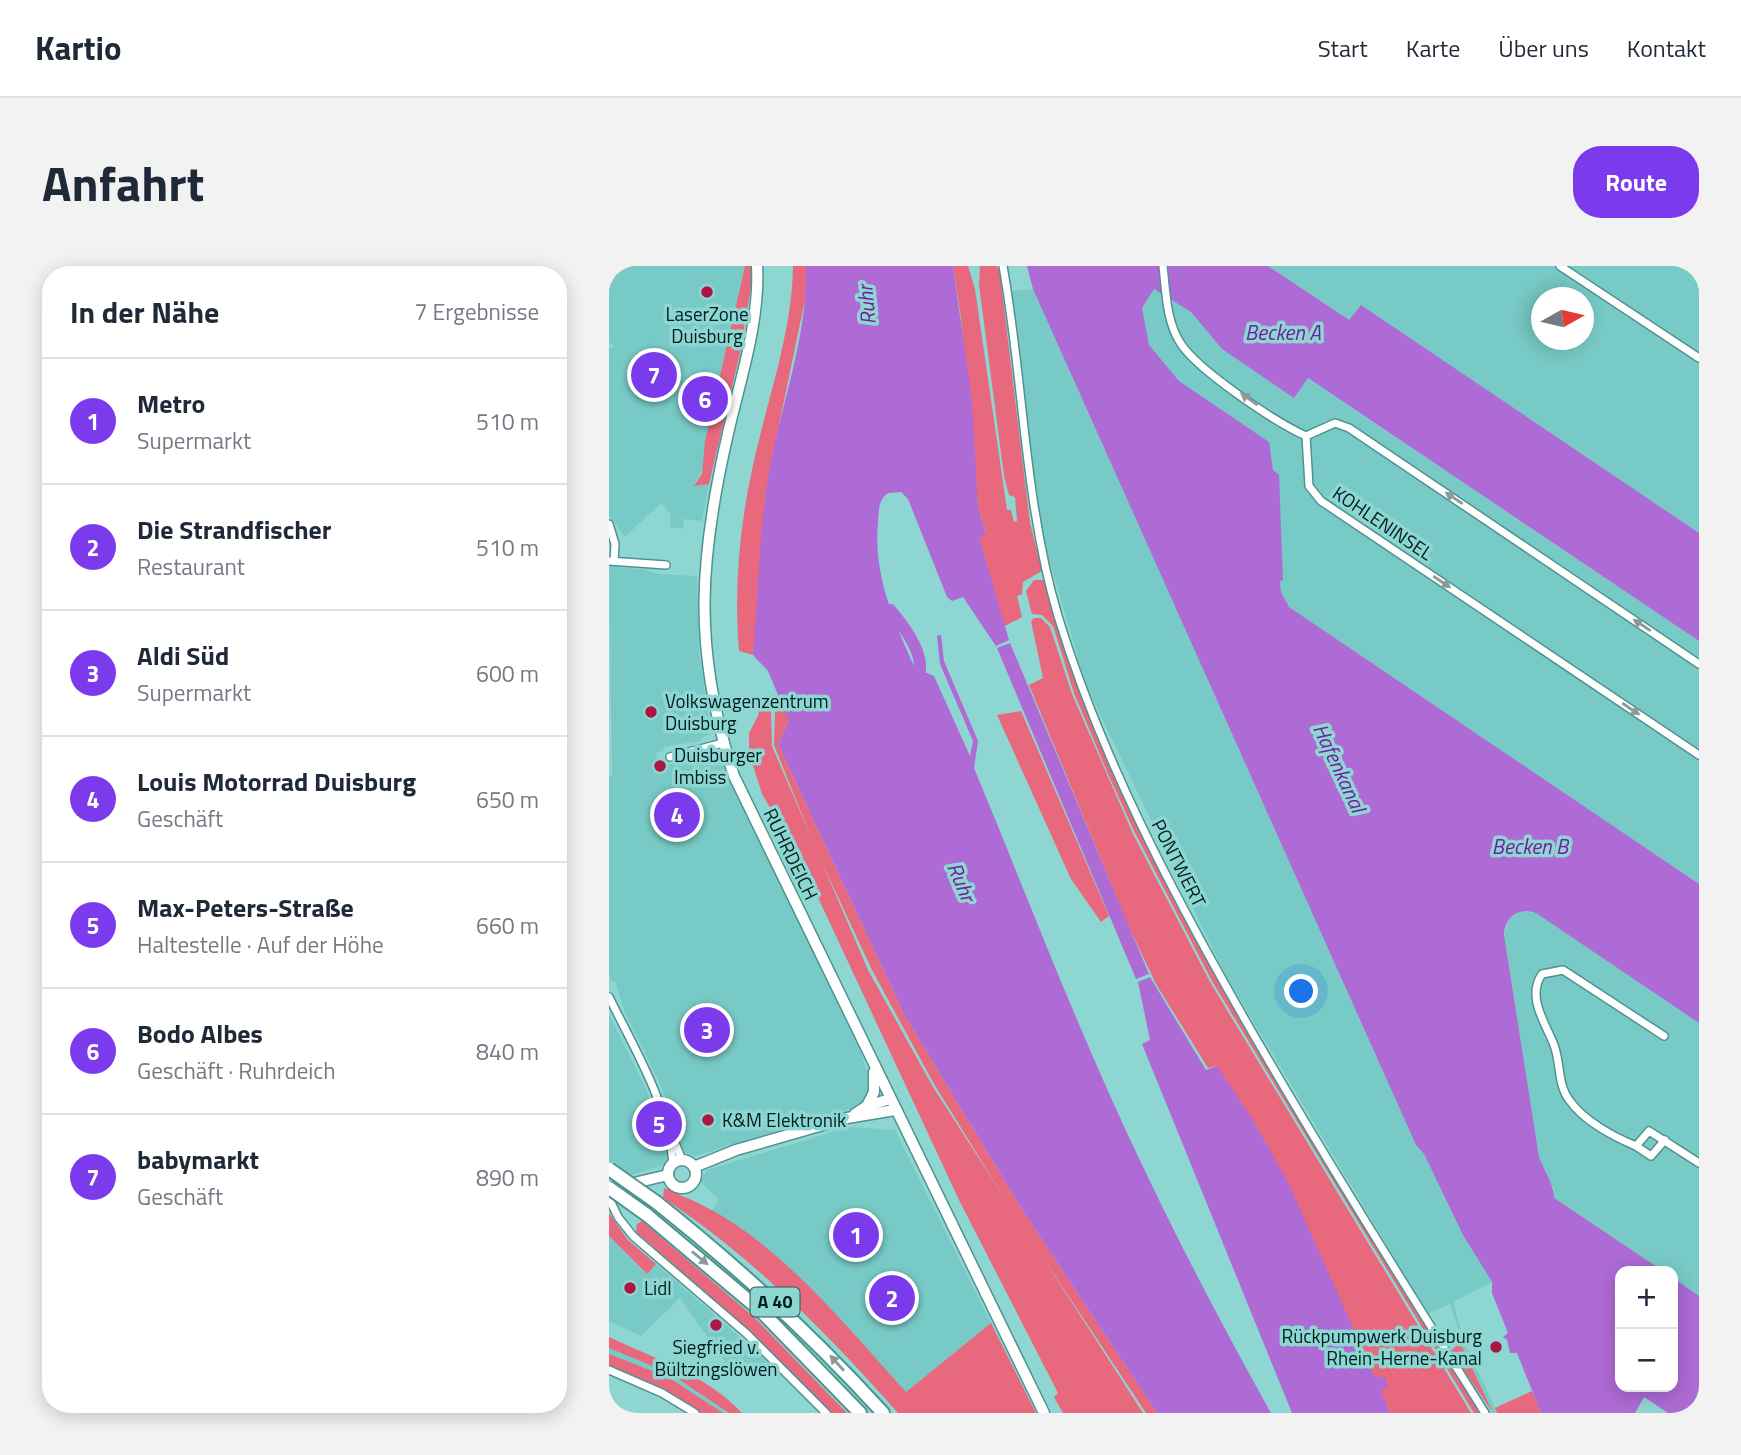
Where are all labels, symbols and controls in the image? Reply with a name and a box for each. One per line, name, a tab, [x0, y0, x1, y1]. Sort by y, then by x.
text: Kartio	[35, 23, 122, 73]
text: Start	[1318, 30, 1368, 66]
text: Karte	[1406, 30, 1460, 66]
text: Über uns	[1498, 30, 1589, 66]
text: Kontakt	[1627, 30, 1706, 66]
text: Anfahrt	[42, 145, 204, 220]
button: Route	[1573, 146, 1699, 218]
water label: Ruhr	[848, 282, 884, 326]
marker: LaserZone Duisburg	[699, 284, 715, 300]
north arrow	[1531, 287, 1594, 350]
text: In der Nähe	[70, 289, 219, 335]
text: 7 Ergebnisse	[415, 294, 539, 329]
place label: LaserZone Duisburg	[665, 299, 749, 350]
water label: Becken A	[1245, 316, 1321, 348]
pin: 7	[631, 349, 677, 401]
pin: 6	[682, 373, 728, 425]
text: Metro	[137, 384, 205, 423]
one-way arrow	[1240, 393, 1258, 407]
text: 1	[87, 404, 99, 439]
text: 510 m	[476, 404, 539, 439]
text: Supermarkt	[137, 423, 251, 458]
street label: KOHLENINSEL	[1327, 478, 1439, 567]
one-way arrow	[1444, 492, 1464, 505]
text: Die Strandfischer	[137, 510, 332, 549]
text: 2	[87, 530, 99, 565]
text: 510 m	[476, 530, 539, 565]
text: Restaurant	[137, 549, 245, 584]
one-way arrow	[1433, 575, 1452, 588]
one-way arrow	[1633, 619, 1652, 632]
text: Aldi Süd	[137, 636, 229, 675]
text: 3	[87, 656, 99, 691]
text: 600 m	[476, 656, 539, 691]
text: Supermarkt	[137, 675, 251, 710]
place label: Volkswagenzentrum Duisburg	[665, 686, 829, 737]
one-way arrow	[1622, 702, 1640, 716]
marker: Volkswagenzentrum Duisburg	[643, 704, 659, 720]
water label: Hafenkanal	[1305, 718, 1376, 820]
place label: Duisburger Imbiss	[674, 740, 762, 791]
marker: Duisburger Imbiss	[652, 758, 668, 774]
text: Louis Motorrad Duisburg	[137, 762, 416, 801]
text: 4	[87, 782, 99, 817]
text: 650 m	[476, 782, 539, 817]
pin: 4	[654, 789, 700, 841]
text: Geschäft	[137, 801, 223, 836]
street label: RUHRDEICH	[757, 803, 826, 905]
street label: PONTWERT	[1145, 814, 1214, 912]
water label: Becken B	[1492, 830, 1570, 862]
water label: Ruhr	[939, 857, 985, 908]
text: Max-Peters-Straße	[137, 888, 354, 927]
text: 5	[87, 908, 99, 943]
text: 660 m	[476, 908, 539, 943]
text: Haltestelle · Auf der Höhe	[137, 927, 384, 962]
your location	[1284, 974, 1318, 1008]
pin: 3	[684, 1004, 730, 1056]
text: Bodo Albes	[137, 1014, 263, 1053]
text: 6	[87, 1034, 99, 1069]
text: 840 m	[476, 1034, 539, 1069]
text: Geschäft · Ruhrdeich	[137, 1053, 336, 1088]
pin: 5	[636, 1098, 682, 1150]
place label: K&M Elektronik	[722, 1105, 846, 1134]
marker: K&M Elektronik	[700, 1112, 716, 1128]
text: babymarkt	[137, 1140, 259, 1179]
text: 7	[87, 1160, 99, 1195]
text: 890 m	[476, 1160, 539, 1195]
text: Geschäft	[137, 1179, 223, 1214]
pin: 1	[833, 1209, 879, 1261]
one-way arrow	[691, 1250, 709, 1265]
map controls	[1615, 1266, 1678, 1392]
button: +	[1615, 1266, 1678, 1329]
pin: 2	[869, 1272, 915, 1324]
place label: Lidl	[644, 1273, 672, 1302]
marker: Lidl	[622, 1280, 638, 1296]
road number: A 40	[751, 1287, 799, 1316]
marker: Siegfried v. Bültzingslöwen	[708, 1317, 724, 1333]
place label: Rückpumpwerk Duisburg Rhein-Herne-Kanal	[1282, 1321, 1482, 1372]
button: −	[1615, 1329, 1678, 1392]
place label: Siegfried v. Bültzingslöwen	[655, 1332, 777, 1383]
marker: Rückpumpwerk Duisburg Rhein-Herne-Kanal	[1488, 1339, 1504, 1355]
one-way arrow	[830, 1354, 845, 1371]

